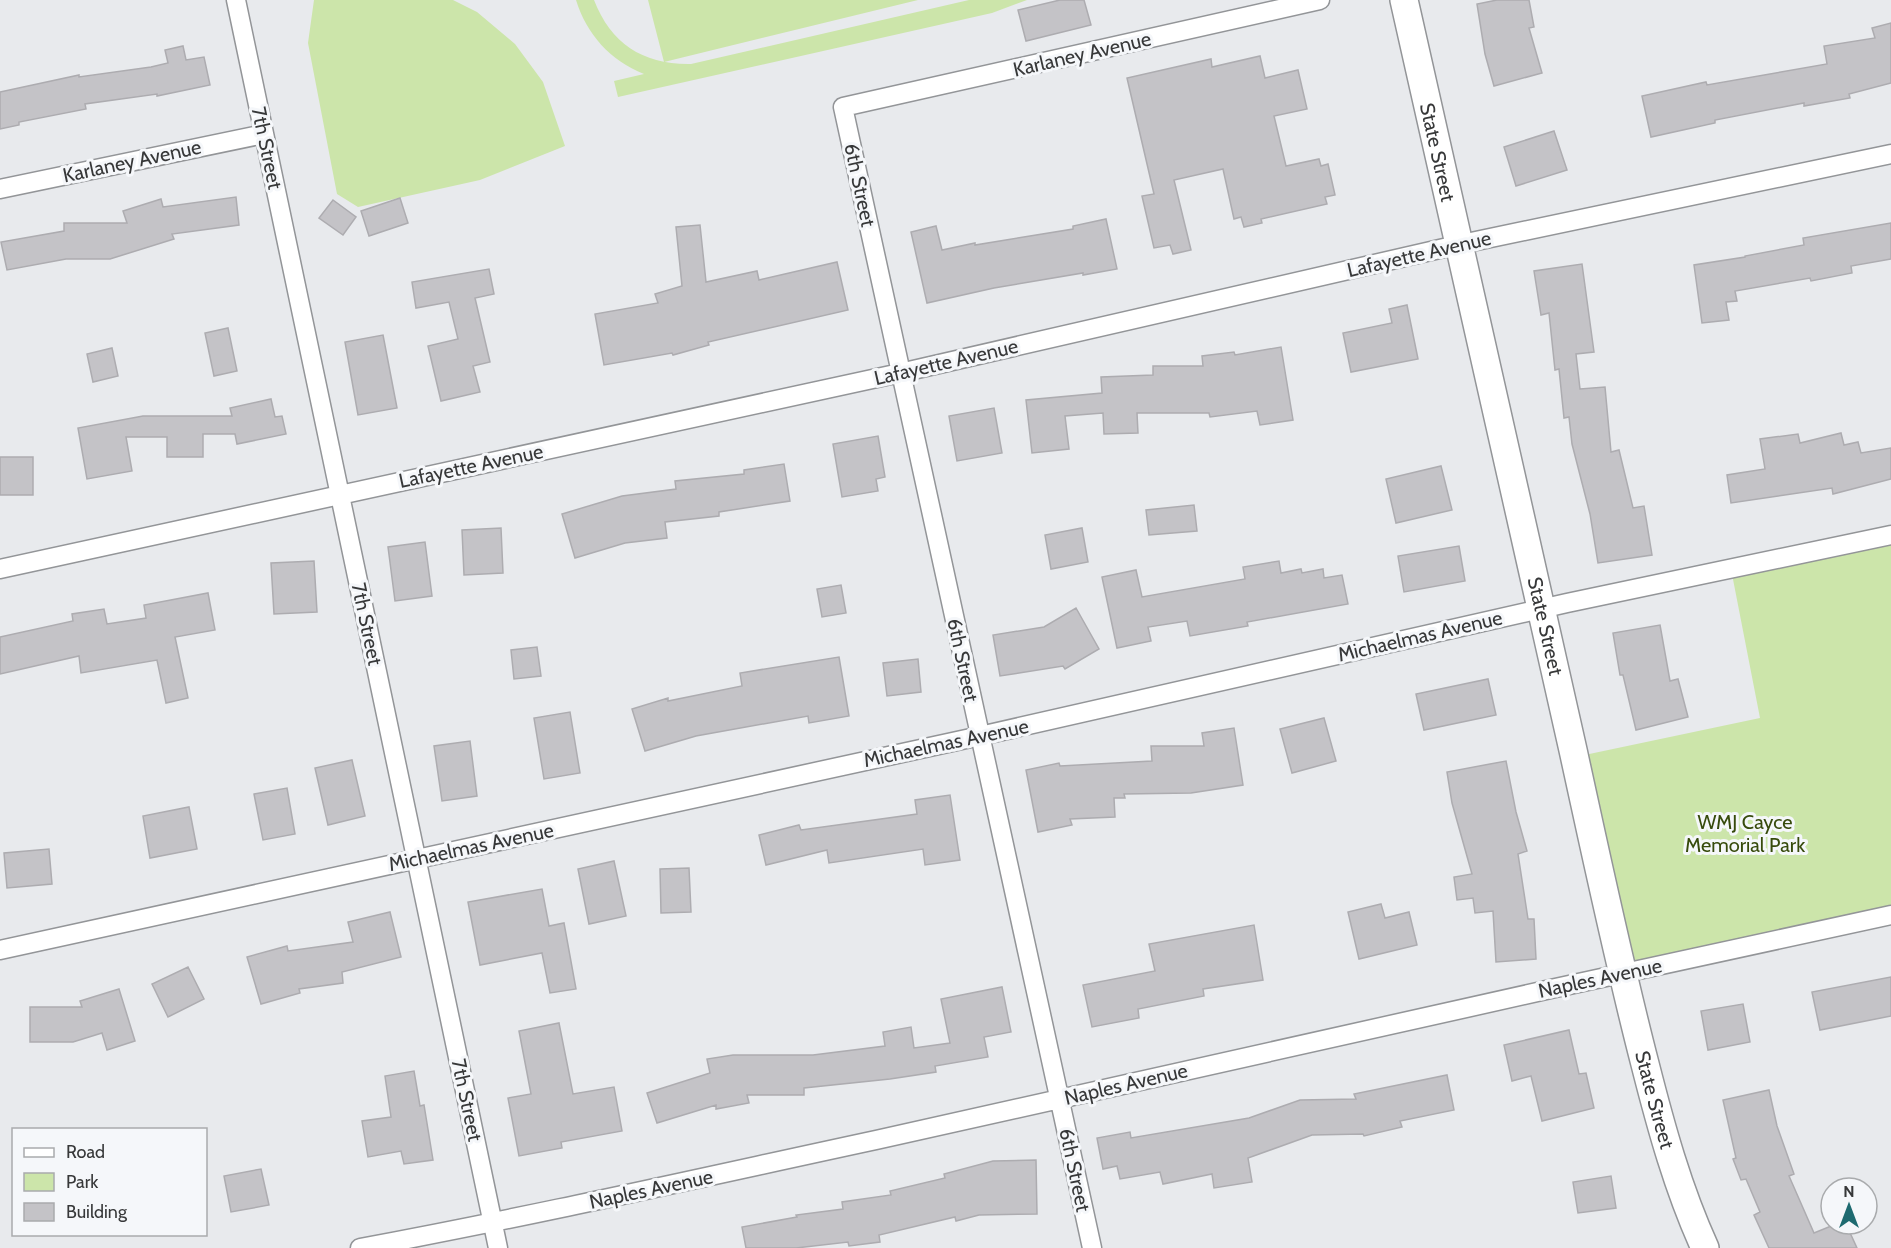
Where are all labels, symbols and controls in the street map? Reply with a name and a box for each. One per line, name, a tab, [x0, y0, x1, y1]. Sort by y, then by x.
street label: Karlaney Avenue	[1011, 26, 1153, 82]
street label: State Street	[1415, 101, 1460, 204]
street label: 7th Street	[247, 105, 287, 192]
street label: Karlaney Avenue	[61, 135, 203, 187]
street label: 6th Street	[839, 141, 881, 229]
street label: Lafayette Avenue	[1345, 226, 1493, 282]
street label: Lafayette Avenue	[872, 334, 1020, 390]
street label: Lafayette Avenue	[397, 439, 545, 493]
street label: State Street	[1523, 575, 1568, 678]
street label: 7th Street	[347, 581, 387, 668]
street label: Michaelmas Avenue	[1335, 605, 1505, 667]
street label: 6th Street	[942, 616, 984, 704]
street label: Michaelmas Avenue	[861, 714, 1031, 772]
park label: WMJ Cayce Memorial Park	[1685, 810, 1805, 857]
street label: Michaelmas Avenue	[386, 818, 556, 876]
street label: Naples Avenue	[1536, 953, 1664, 1003]
street label: State Street	[1630, 1048, 1680, 1152]
street label: 7th Street	[447, 1057, 487, 1144]
street label: Naples Avenue	[1062, 1058, 1190, 1110]
street label: 6th Street	[1054, 1126, 1096, 1214]
legend	[12, 1128, 207, 1236]
text: Road	[66, 1141, 105, 1163]
street label: Naples Avenue	[587, 1164, 715, 1214]
text: Park	[66, 1171, 99, 1193]
north arrow	[1819, 1176, 1879, 1236]
text: N	[1843, 1182, 1855, 1201]
text: Building	[66, 1201, 128, 1223]

